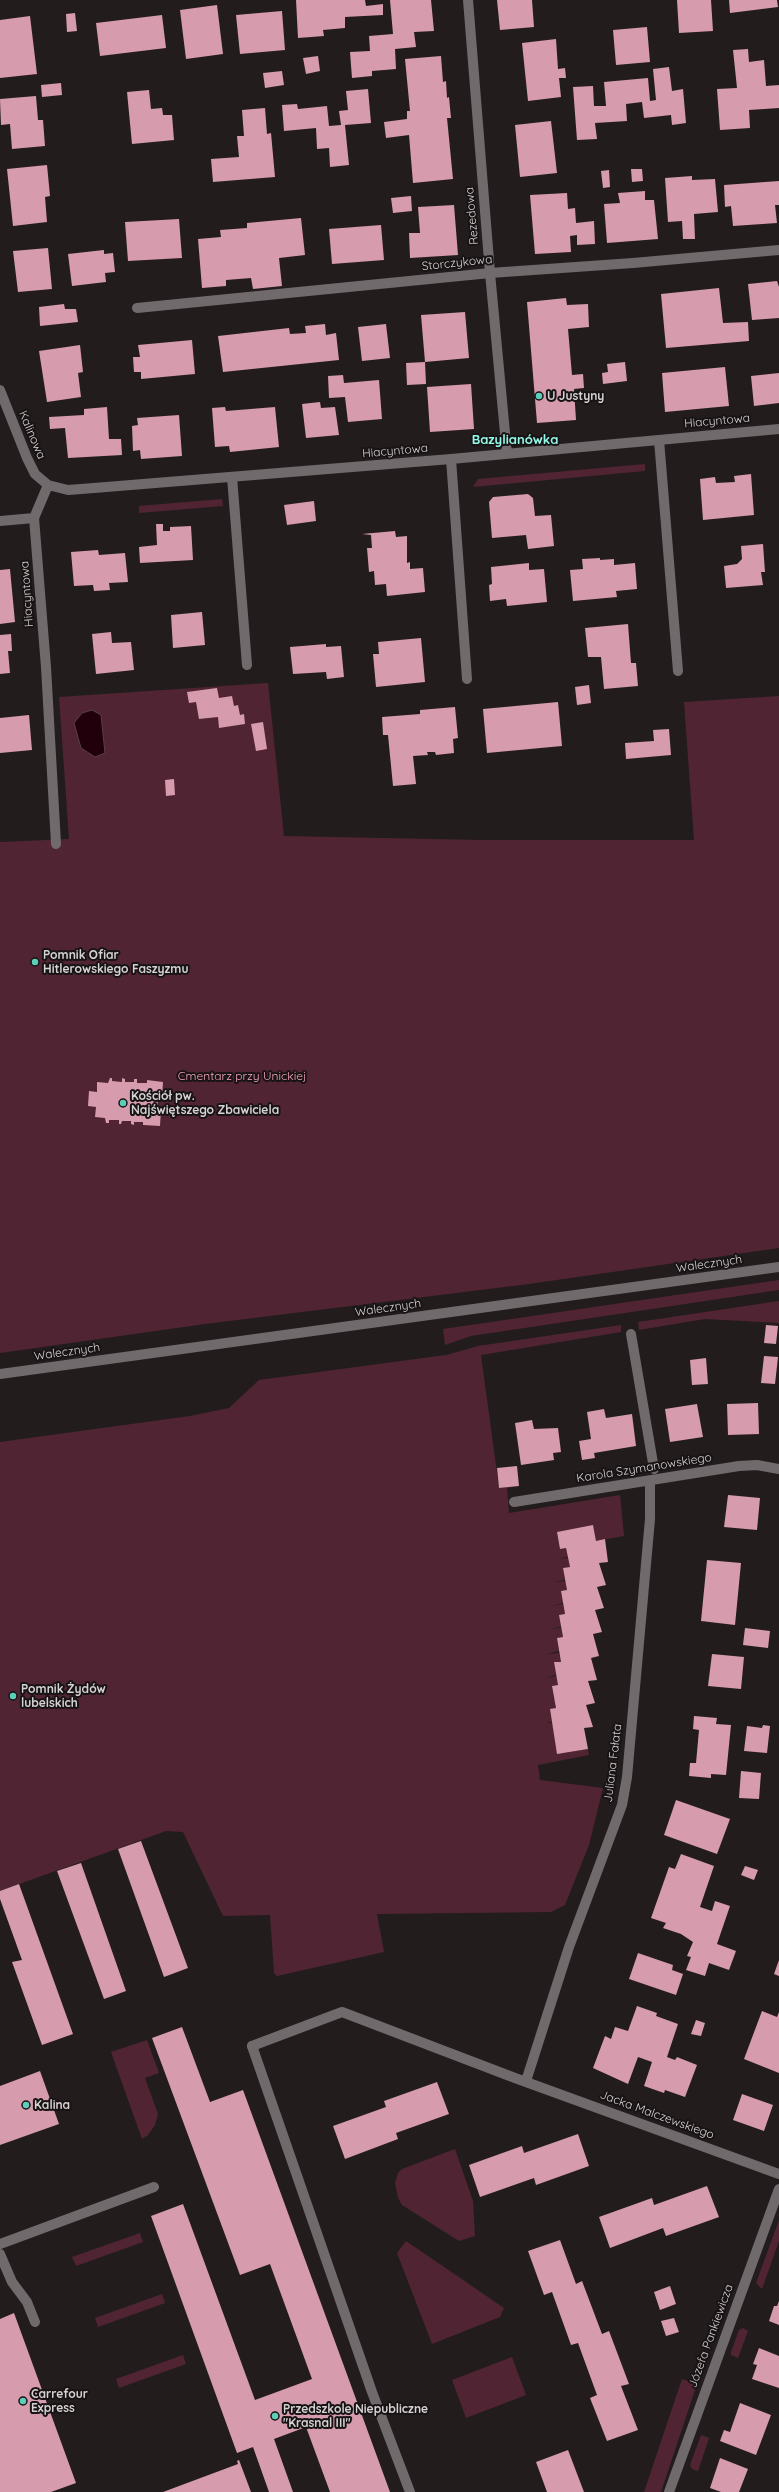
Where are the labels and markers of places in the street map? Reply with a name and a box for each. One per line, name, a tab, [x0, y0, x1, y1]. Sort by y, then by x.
place label: U Justyny	[547, 389, 604, 403]
marker: U Justyny	[534, 391, 544, 401]
place label: Pomnik Ofiar Hitlerowskiego Faszyzmu	[43, 948, 188, 976]
marker: Pomnik Ofiar Hitlerowskiego Faszyzmu	[30, 957, 40, 967]
place label: Kościół pw. Najświętszego Zbawiciela	[131, 1089, 279, 1117]
marker: Kościół pw. Najświętszego Zbawiciela	[118, 1098, 128, 1108]
place label: Pomnik Żydów lubelskich	[21, 1682, 106, 1710]
marker: Pomnik Żydów lubelskich	[8, 1691, 18, 1701]
place label: Kalina	[34, 2098, 70, 2112]
marker: Kalina	[21, 2100, 31, 2110]
place label: Carrefour Express	[31, 2387, 88, 2415]
marker: Carrefour Express	[18, 2396, 28, 2406]
place label: Przedszkole Niepubliczne "Krasnal III"	[283, 2402, 428, 2430]
marker: Przedszkole Niepubliczne "Krasnal III"	[270, 2411, 280, 2421]

